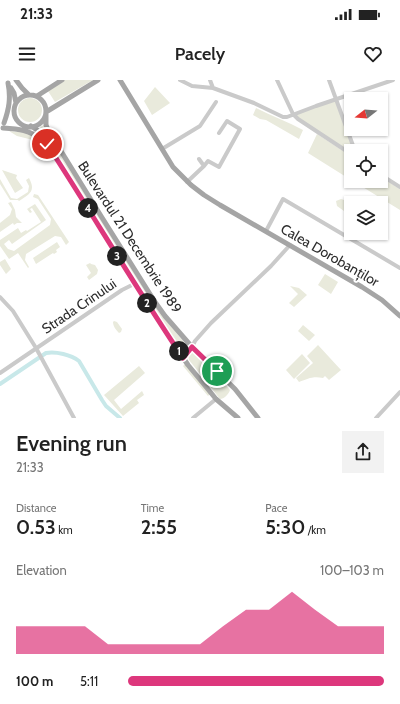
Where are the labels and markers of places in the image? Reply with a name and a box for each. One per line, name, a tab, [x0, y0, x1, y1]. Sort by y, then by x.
pin	[30, 127, 64, 161]
pin: 4	[78, 198, 98, 218]
pin: 3	[107, 246, 127, 266]
pin: 2	[137, 293, 157, 313]
pin: 1	[169, 341, 189, 361]
pin	[200, 354, 234, 388]

